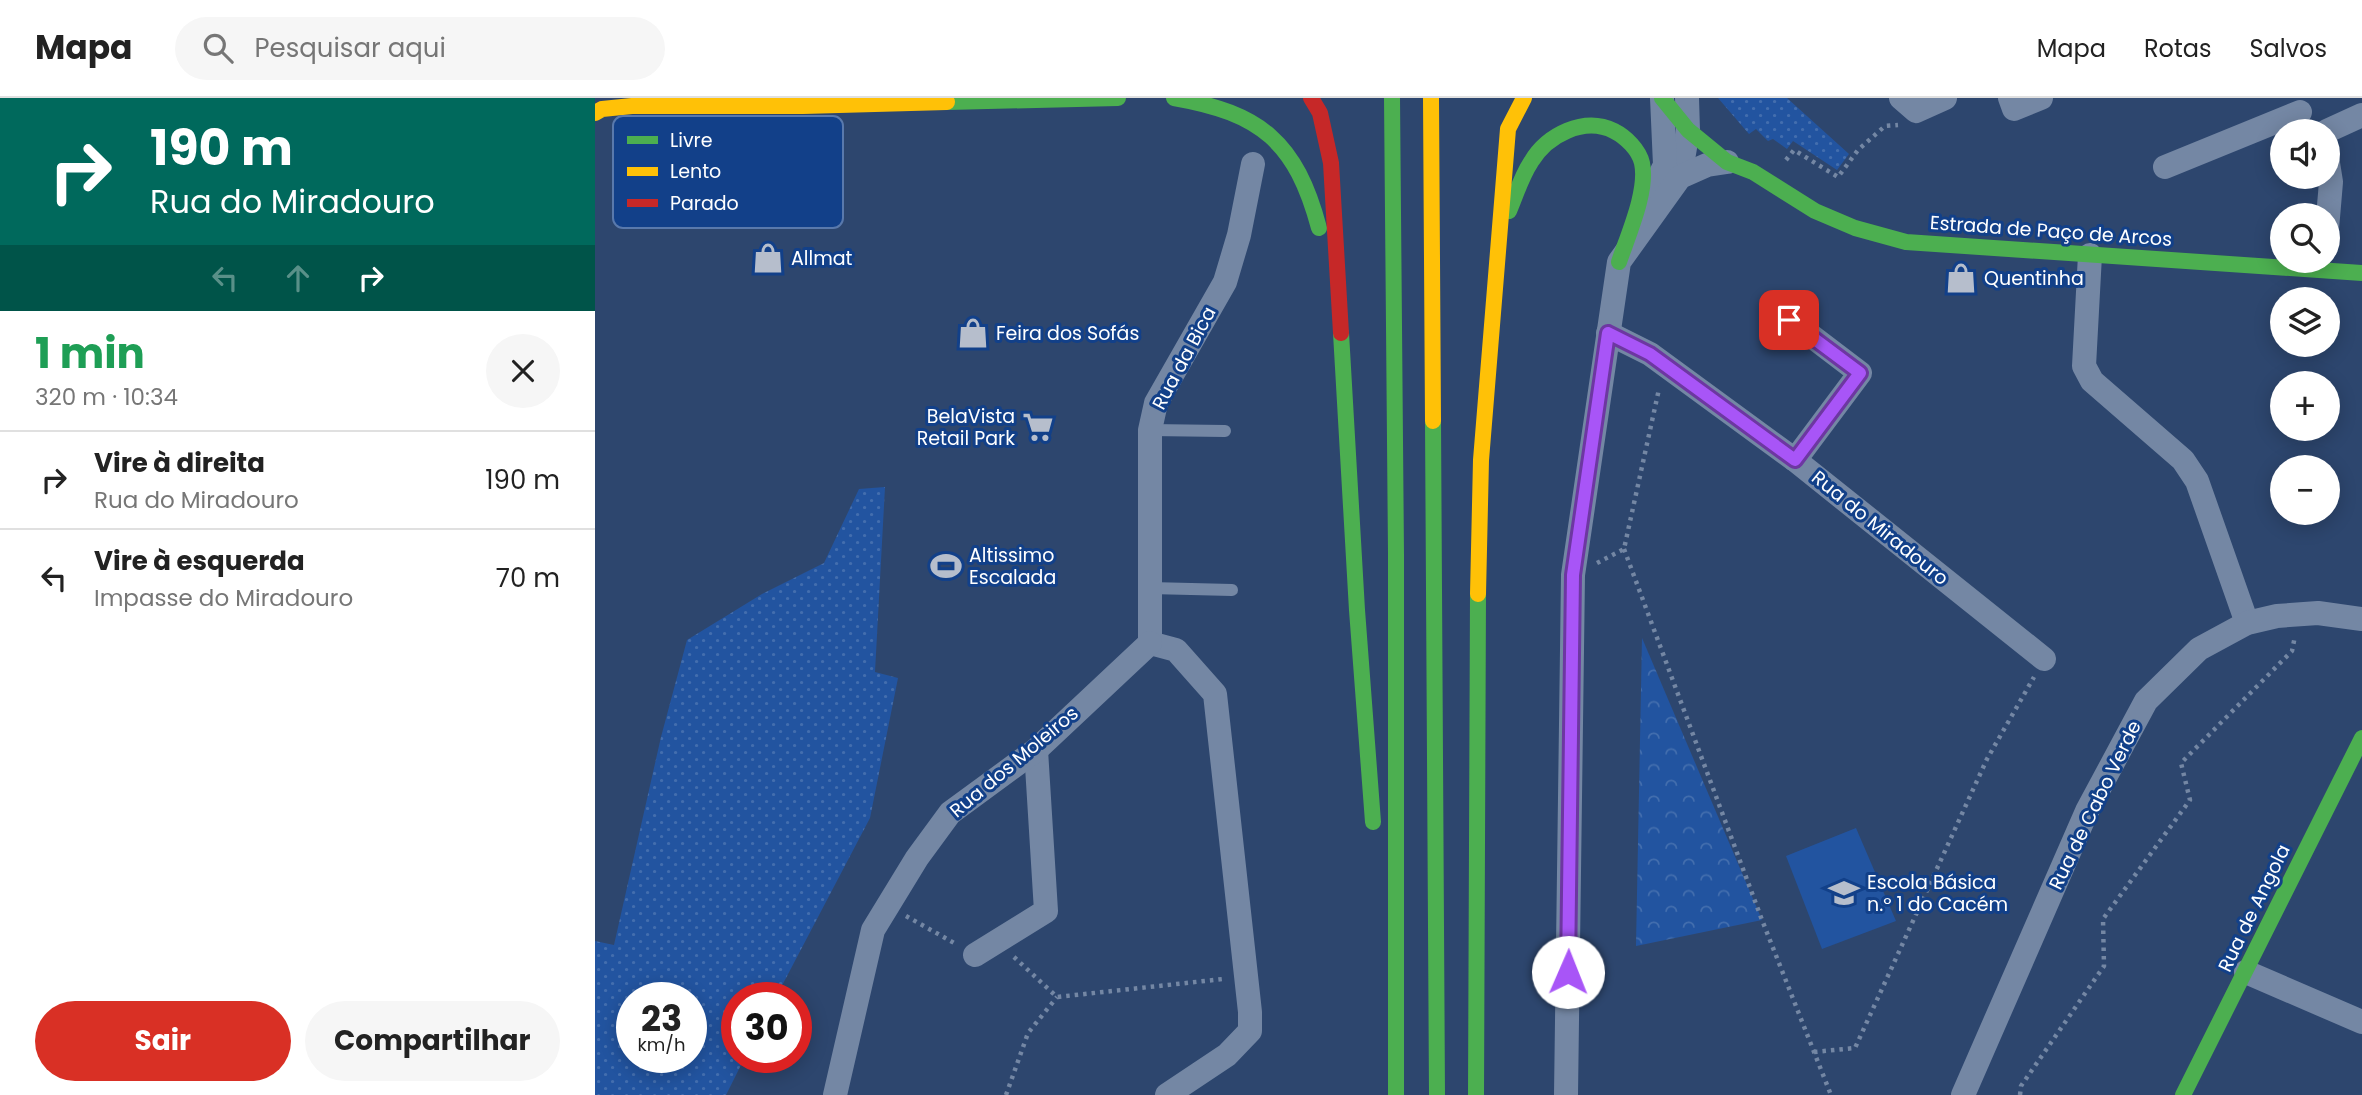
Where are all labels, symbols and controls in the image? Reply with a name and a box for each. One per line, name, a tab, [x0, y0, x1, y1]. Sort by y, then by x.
search box	[175, 17, 665, 80]
text: Mapa	[35, 24, 133, 71]
icon: search	[199, 29, 237, 67]
text: Pesquisar aqui	[255, 30, 446, 66]
text: Mapa	[2037, 32, 2106, 65]
text: Rotas	[2144, 32, 2211, 65]
text: Salvos	[2249, 32, 2327, 65]
text: 190 m	[150, 114, 293, 182]
legend	[613, 116, 843, 228]
map controls	[2270, 119, 2340, 525]
button: sound	[2270, 119, 2340, 189]
icon: right	[35, 126, 126, 217]
text: Livre	[670, 127, 712, 154]
text: Lento	[670, 158, 721, 185]
text: Rua do Miradouro	[150, 179, 435, 224]
text: Parado	[670, 190, 739, 217]
button: search	[2270, 203, 2340, 273]
street label: Estrada de Paço de Arcos	[1929, 209, 2173, 253]
shop icon: Allmat	[751, 241, 785, 275]
place label: Allmat	[791, 245, 853, 272]
icon: left	[206, 259, 244, 297]
icon: ahead	[279, 259, 317, 297]
icon: right	[352, 259, 390, 297]
shop icon: Quentinha	[1944, 261, 1978, 295]
place label: Quentinha	[1984, 265, 2084, 292]
button: layers	[2270, 287, 2340, 357]
pin	[1759, 290, 1819, 350]
icon: arrive	[1770, 301, 1808, 339]
street label: Rua da Bica	[1146, 302, 1222, 414]
shop icon: Feira dos Sofás	[956, 316, 990, 350]
place label: Feira dos Sofás	[996, 320, 1139, 347]
text: 1 min	[35, 324, 145, 383]
button: close	[486, 334, 560, 408]
button: +	[2270, 371, 2340, 441]
text: 320 m · 10:34	[35, 381, 178, 413]
place label: BelaVista Retail Park	[917, 403, 1015, 452]
supermarket icon: BelaVista Retail Park	[1021, 410, 1055, 444]
text: Vire à direita	[94, 445, 265, 481]
button: −	[2270, 455, 2340, 525]
icon: right	[35, 461, 73, 499]
text: 190 m	[485, 462, 560, 498]
street label: Rua do Miradouro	[1806, 464, 1954, 592]
text: Rua do Miradouro	[94, 484, 299, 516]
place label: Altissimo Escalada	[969, 542, 1056, 591]
text: Vire à esquerda	[94, 543, 305, 579]
sports icon: Altissimo Escalada	[929, 549, 963, 583]
icon: left	[35, 559, 73, 597]
text: 70 m	[496, 560, 560, 596]
text: Impasse do Miradouro	[94, 582, 353, 614]
street label: Rua dos Moleiros	[944, 700, 1084, 824]
street label: Rua de Cabo Verde	[2042, 716, 2148, 894]
street label: Rua de Angola	[2211, 840, 2297, 976]
place label: Escola Básica n.º 1 do Cacém	[1867, 869, 2008, 918]
school or university icon: Escola Básica n.º 1 do Cacém	[1827, 876, 1861, 910]
position arrow	[1531, 935, 1605, 1009]
speed limit sign: 30	[721, 982, 812, 1073]
text: 23	[641, 994, 682, 1043]
button: Sair	[35, 1001, 291, 1081]
button: Compartilhar	[305, 1001, 560, 1081]
text: km/h	[638, 1032, 685, 1057]

